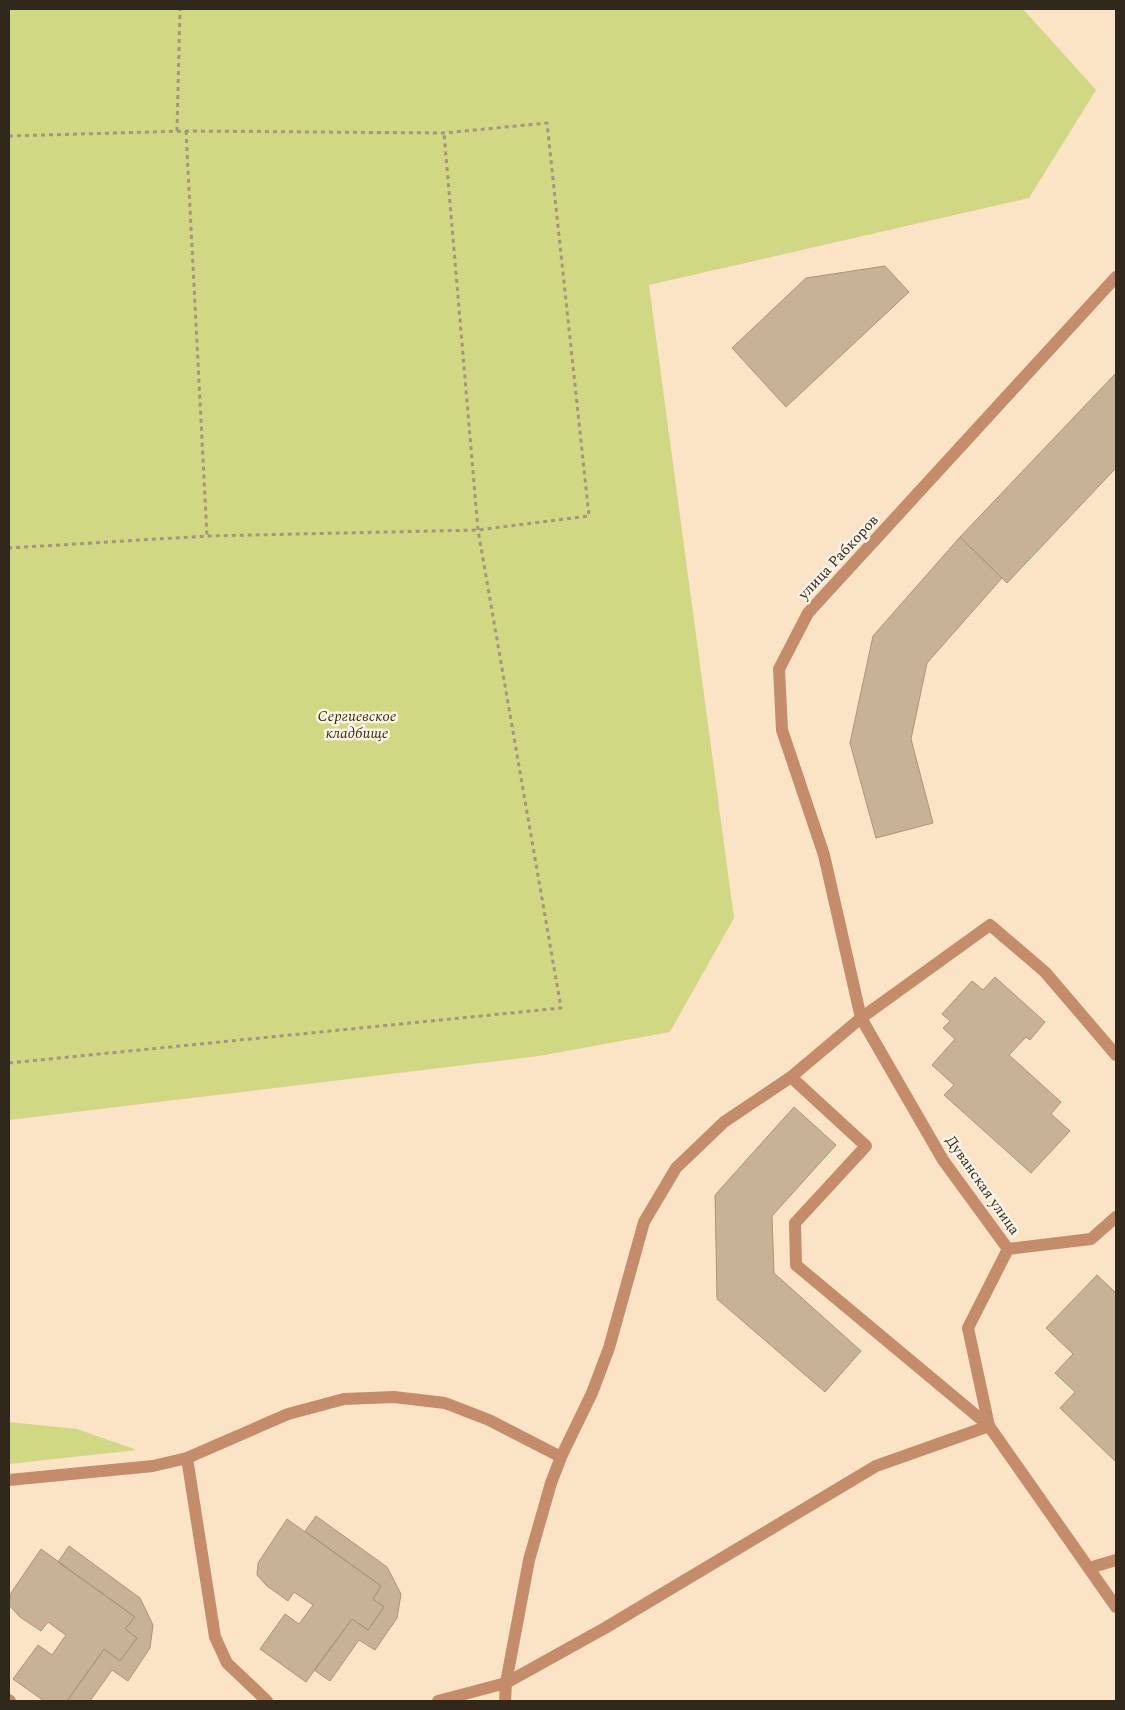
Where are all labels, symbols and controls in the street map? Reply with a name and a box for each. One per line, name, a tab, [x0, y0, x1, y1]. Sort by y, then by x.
street label: улица Рабкоров	[792, 509, 884, 606]
park label: Сергиевское кладбище	[318, 705, 397, 745]
street label: Дуванская улица	[940, 1131, 1026, 1240]

